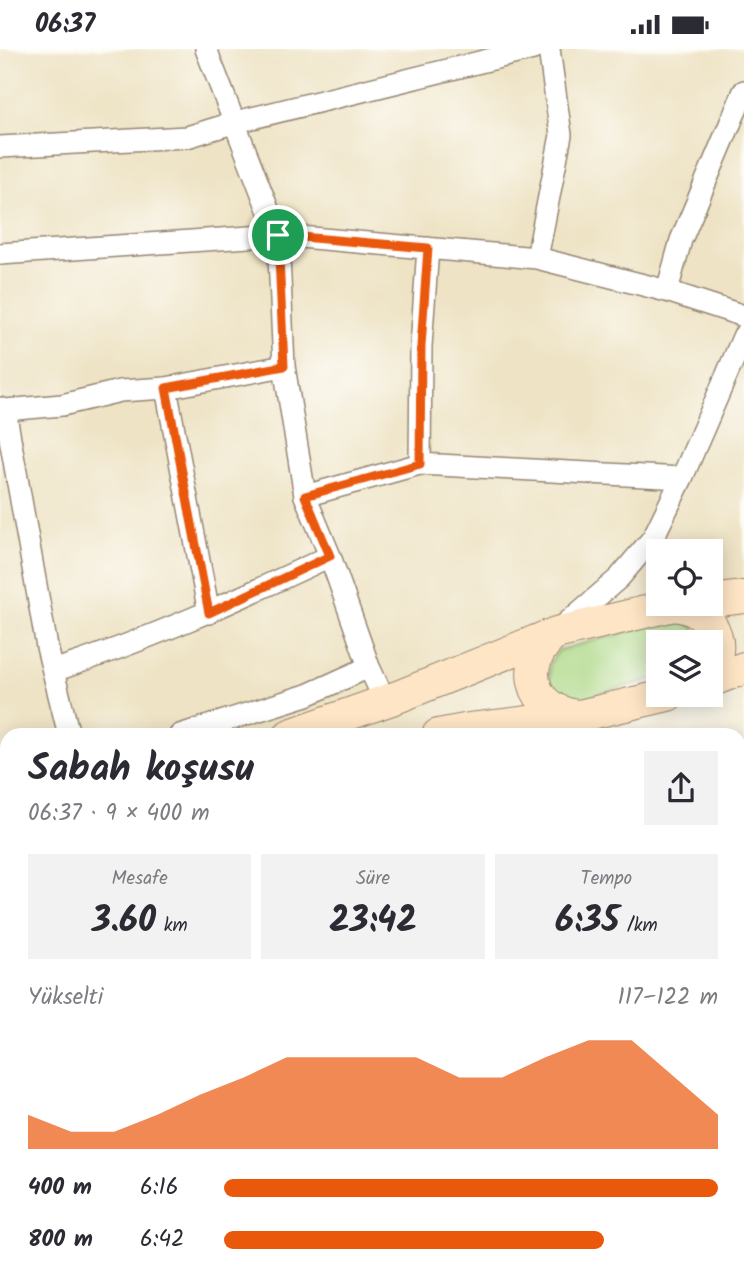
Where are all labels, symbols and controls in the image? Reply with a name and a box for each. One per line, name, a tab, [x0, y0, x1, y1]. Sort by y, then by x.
text: 06:37	[35, 4, 95, 46]
pin	[248, 205, 308, 265]
icon: arrive	[259, 216, 297, 254]
map controls	[646, 539, 723, 707]
button: locate	[646, 539, 723, 616]
button: layers	[646, 630, 723, 707]
text: Sabah koşusu	[28, 740, 254, 800]
button: share	[644, 751, 718, 825]
text: 06:37 · 9 × 400 m	[28, 796, 210, 832]
text: Mesafe	[112, 864, 168, 894]
text: Süre	[356, 864, 390, 894]
text: Tempo	[581, 864, 632, 894]
text: 3.60	[92, 894, 156, 950]
text: 23:42	[329, 894, 417, 950]
text: 6:35	[555, 894, 619, 950]
text: km	[156, 911, 188, 941]
text: /km	[619, 911, 658, 941]
text: Yükselti	[28, 980, 103, 1016]
text: 117–122 m	[617, 980, 718, 1016]
text: 400 m	[28, 1170, 92, 1206]
text: 6:16	[140, 1170, 178, 1206]
text: 800 m	[28, 1222, 93, 1258]
text: 6:42	[140, 1222, 184, 1258]

